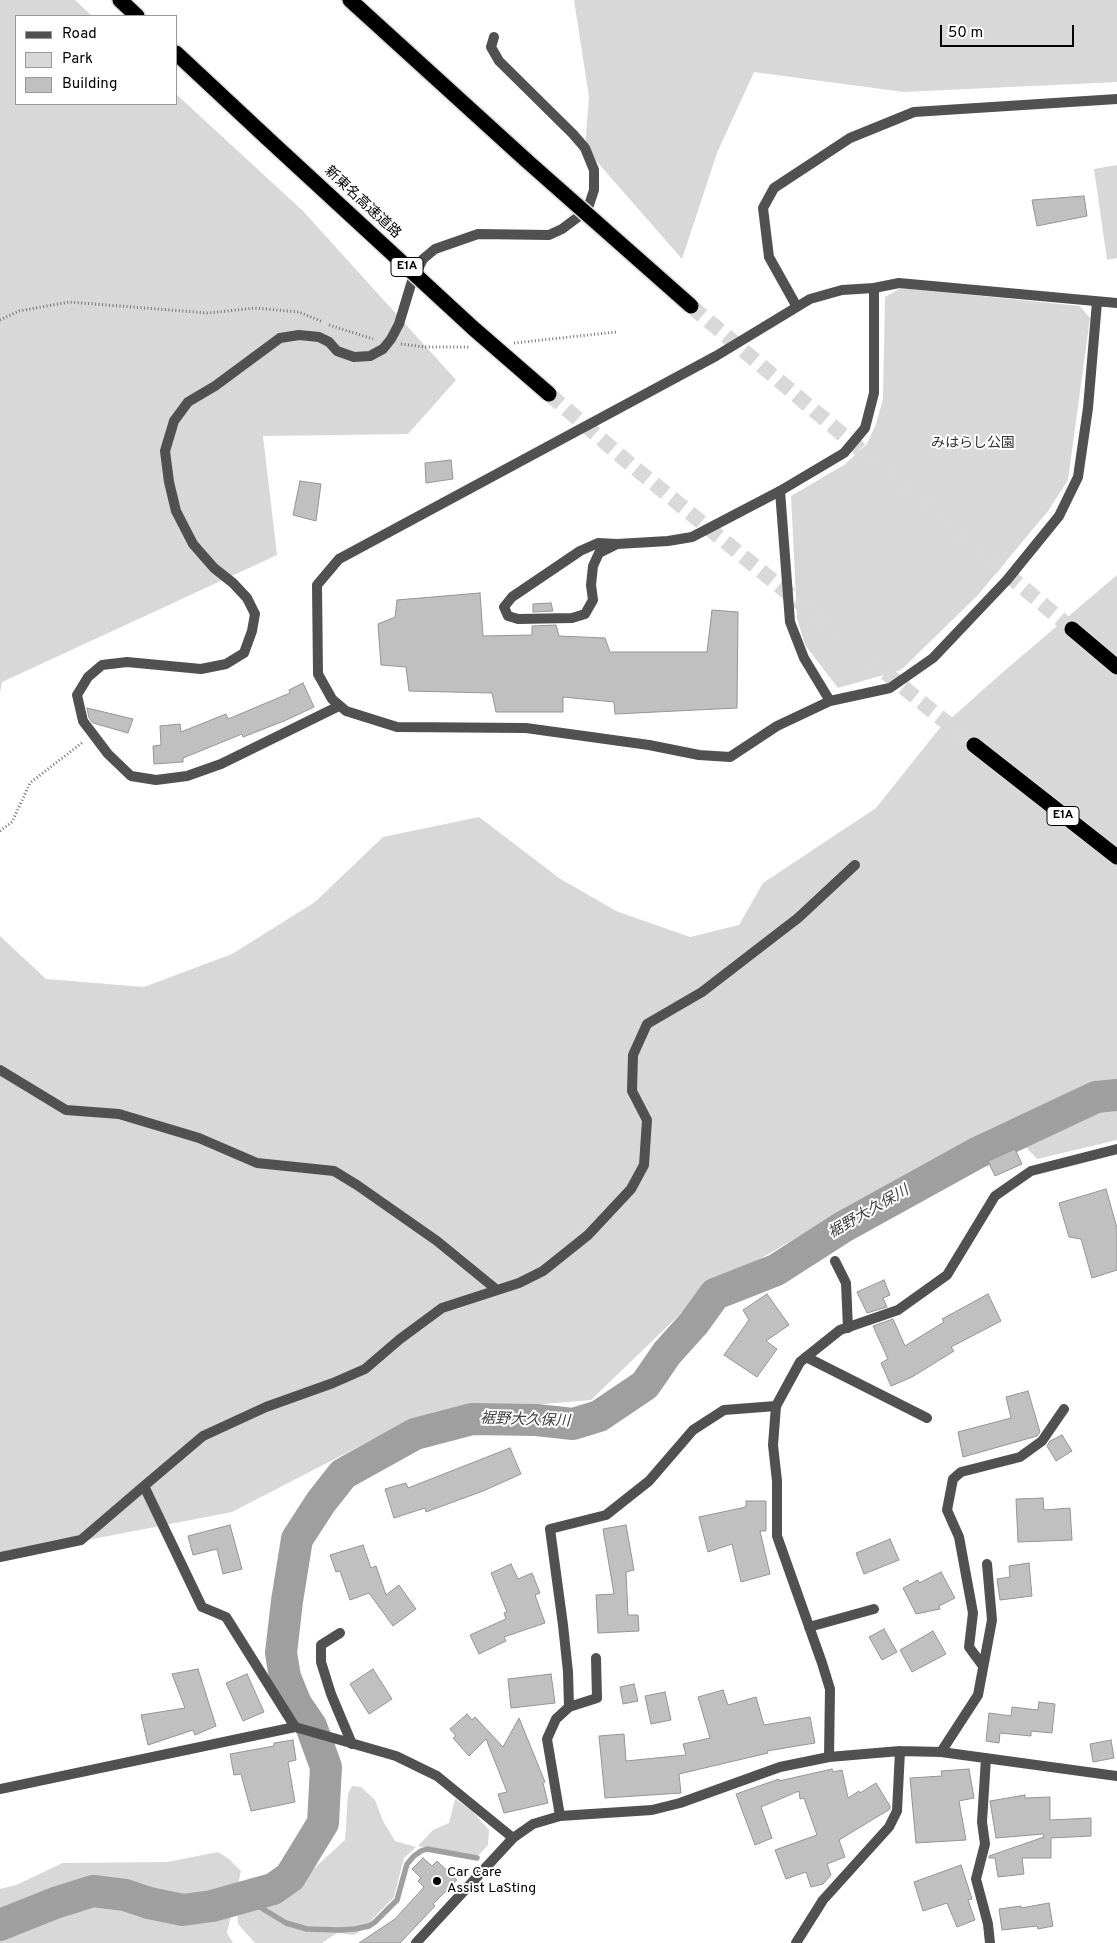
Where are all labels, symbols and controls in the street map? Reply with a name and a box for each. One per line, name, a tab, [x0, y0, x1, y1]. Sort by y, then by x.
legend	[15, 15, 178, 105]
scale bar	[942, 15, 1076, 47]
text: 50 m	[948, 24, 983, 43]
text: Road	[62, 25, 97, 44]
text: Park	[62, 50, 93, 69]
text: Building	[62, 75, 117, 94]
street label: 新東名高速道路	[320, 163, 404, 243]
road number: E1A	[391, 258, 423, 276]
park label: みはらし公園	[931, 436, 1015, 452]
road number: E1A	[1047, 806, 1079, 826]
water label: 裾野大久保川	[826, 1183, 912, 1243]
water label: 裾野大久保川	[480, 1410, 570, 1432]
place label: Car Care Assist LaSting	[447, 1865, 536, 1898]
marker: Car Care Assist LaSting	[431, 1875, 443, 1887]

